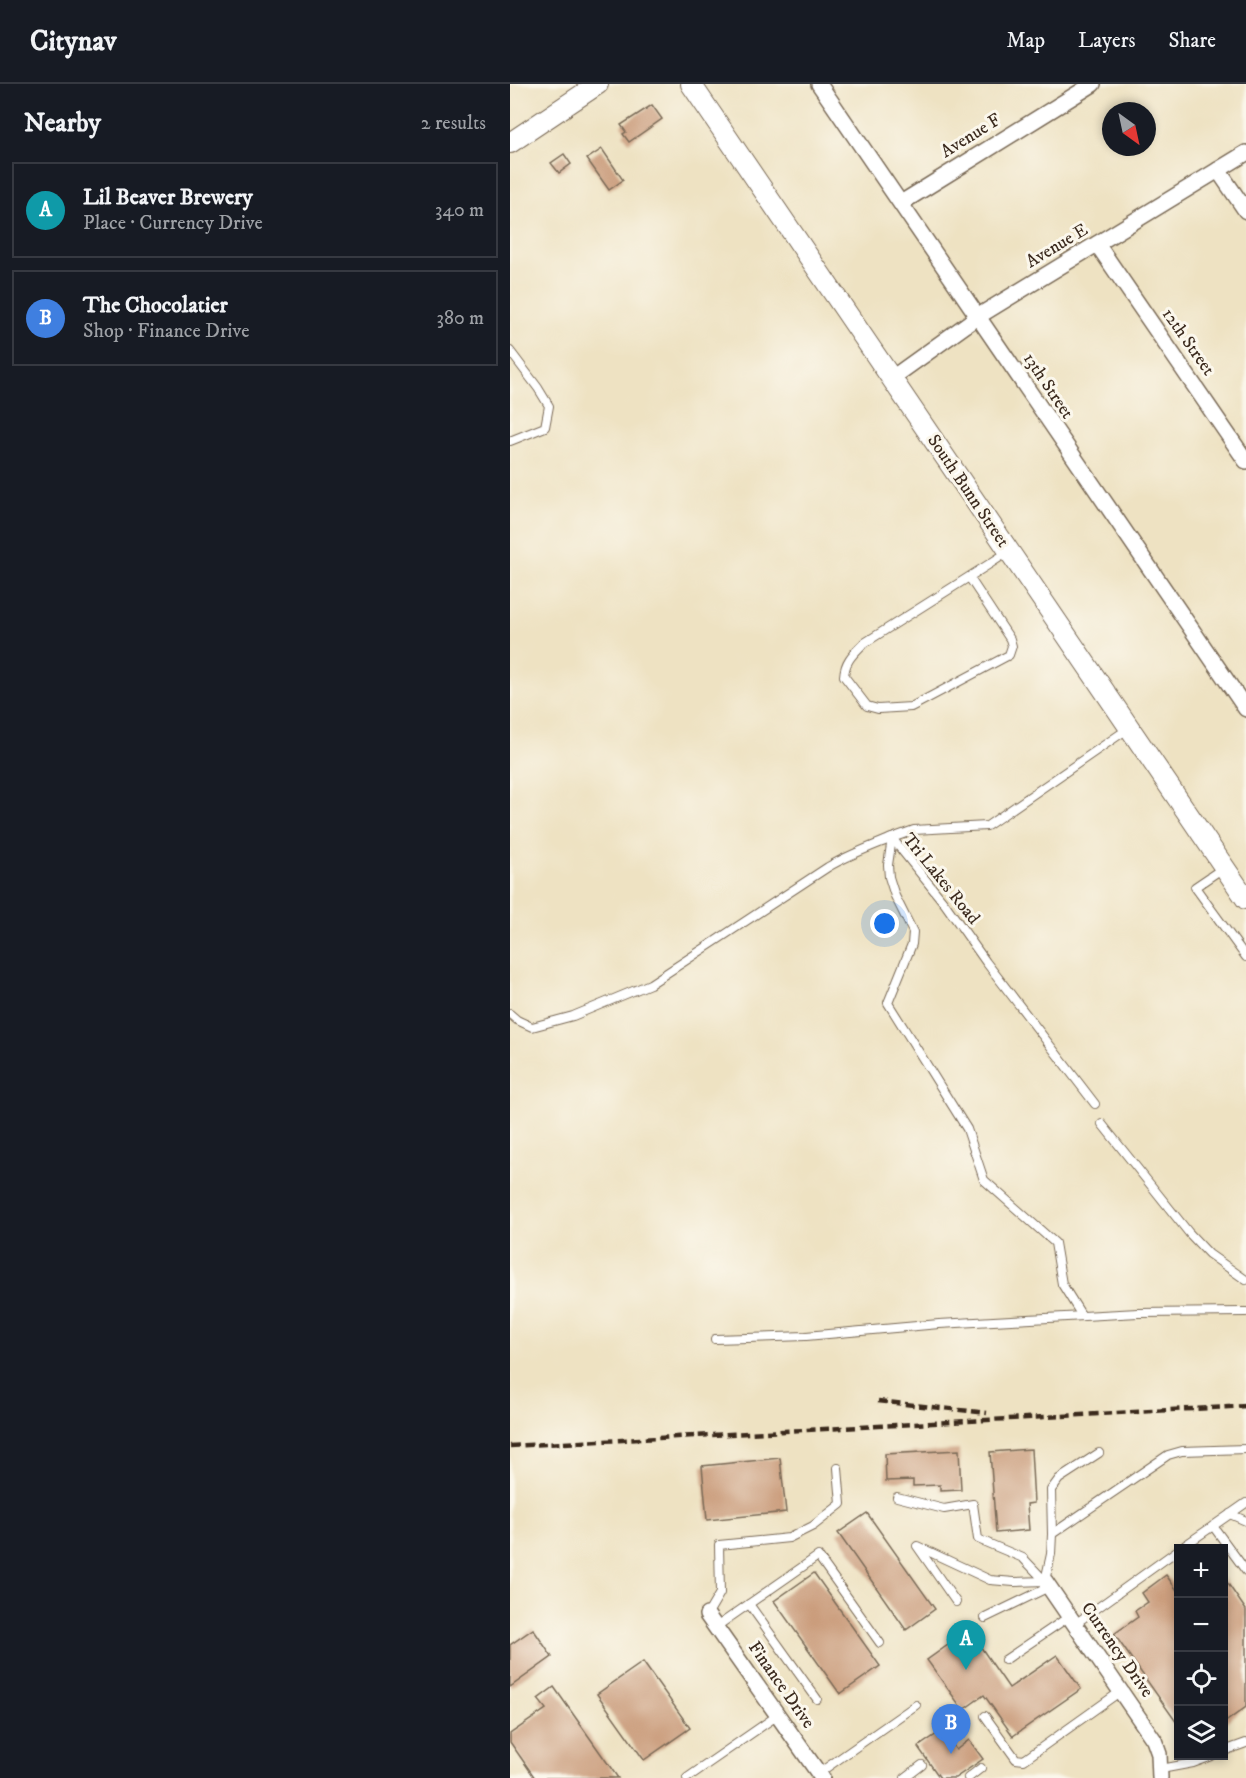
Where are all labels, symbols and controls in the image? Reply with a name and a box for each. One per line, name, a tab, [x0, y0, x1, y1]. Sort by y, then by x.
text: Citynav	[30, 24, 117, 59]
text: Map	[1006, 28, 1045, 54]
text: Layers	[1078, 28, 1136, 54]
text: Share	[1169, 28, 1216, 54]
north arrow	[1102, 102, 1156, 156]
text: Nearby	[24, 107, 101, 140]
street label: Avenue F	[937, 109, 1005, 163]
text: 2 results	[421, 111, 486, 136]
text: Lil Beaver Brewery	[83, 184, 253, 211]
text: A	[39, 198, 52, 223]
text: 340 m	[435, 198, 484, 223]
text: Place · Currency Drive	[83, 211, 263, 236]
street label: Avenue E	[1022, 219, 1092, 273]
text: The Chocolatier	[83, 292, 228, 319]
street label: 12th Street	[1157, 304, 1219, 380]
text: B	[39, 306, 52, 331]
text: 380 m	[436, 306, 484, 331]
text: Shop · Finance Drive	[83, 319, 250, 344]
street label: 13th Street	[1018, 349, 1078, 423]
street label: South Bunn Street	[922, 430, 1014, 552]
street label: Tri Lakes Road	[898, 829, 984, 929]
your location	[870, 909, 899, 938]
map controls	[1174, 1544, 1228, 1760]
button: +	[1174, 1544, 1228, 1598]
street label: Currency Drive	[1076, 1598, 1158, 1702]
button: −	[1174, 1598, 1228, 1652]
pin: A	[946, 1620, 986, 1670]
street label: Finance Drive	[743, 1637, 819, 1733]
button: locate	[1174, 1652, 1228, 1706]
pin: B	[932, 1704, 970, 1754]
button: layers	[1174, 1706, 1228, 1760]

